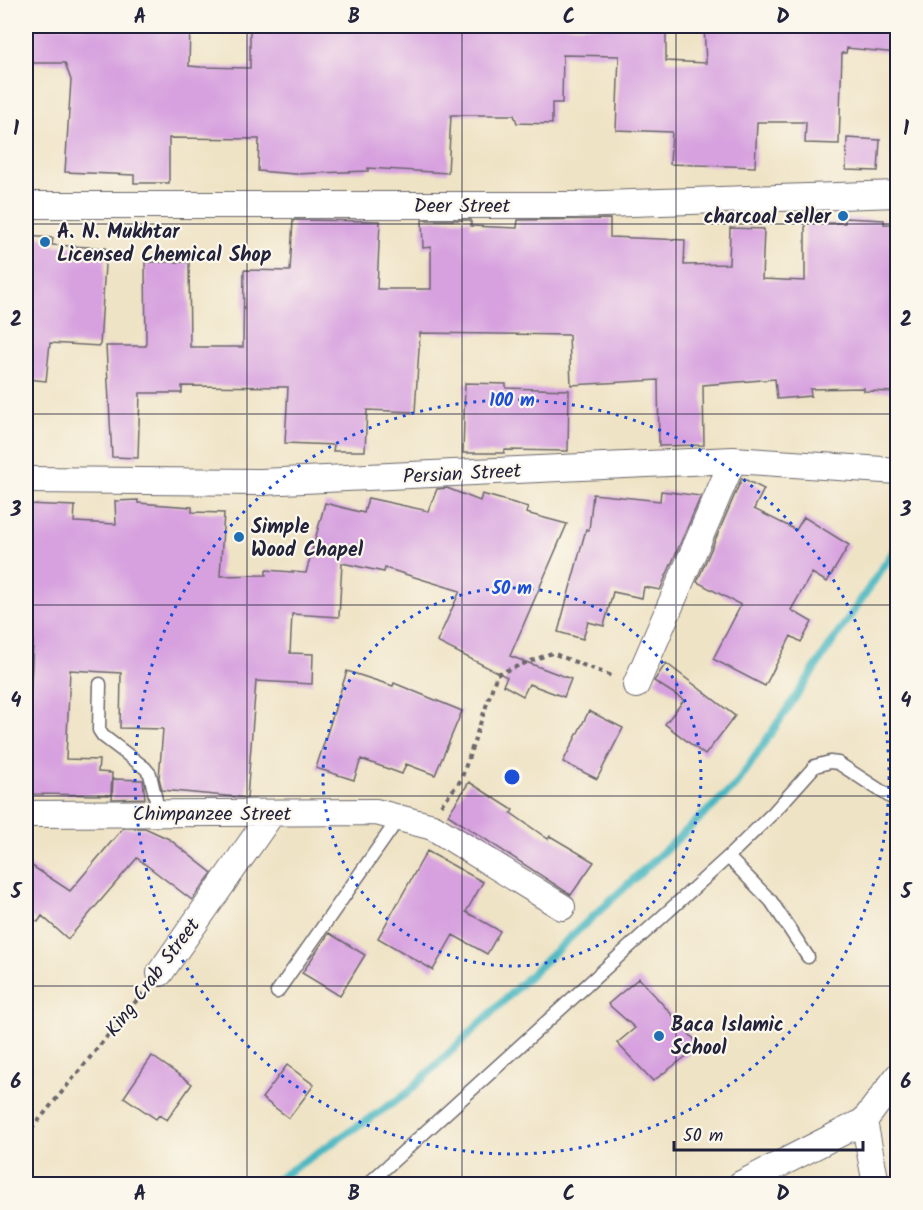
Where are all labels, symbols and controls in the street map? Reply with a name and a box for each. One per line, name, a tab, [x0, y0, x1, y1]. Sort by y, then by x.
text: A	[134, 2, 146, 34]
text: B	[348, 2, 360, 34]
text: C	[563, 2, 575, 34]
text: D	[776, 2, 790, 34]
text: 1	[13, 114, 19, 146]
text: 1	[903, 114, 909, 146]
street label: Deer Street	[414, 191, 510, 223]
place label: charcoal seller	[704, 202, 832, 234]
marker: charcoal seller	[836, 209, 850, 223]
place label: A. N. Mukhtar Licensed Chemical Shop	[57, 217, 272, 272]
marker: A. N. Mukhtar Licensed Chemical Shop	[38, 235, 52, 249]
text: 2	[10, 305, 22, 337]
text: 2	[900, 305, 912, 337]
text: 100 m	[489, 387, 535, 416]
street label: Persian Street	[402, 456, 522, 494]
text: 3	[10, 495, 22, 527]
text: 3	[900, 495, 912, 527]
place label: Simple Wood Chapel	[251, 512, 364, 567]
marker: Simple Wood Chapel	[232, 530, 246, 544]
text: 50 m	[491, 575, 532, 604]
text: 4	[11, 686, 22, 718]
text: 4	[901, 686, 912, 718]
centre of rings	[502, 767, 522, 787]
street label: Chimpanzee Street	[133, 799, 292, 831]
text: 5	[10, 877, 23, 909]
text: 5	[900, 877, 913, 909]
street label: King Crab Street	[98, 912, 209, 1045]
place label: Baca Islamic School	[671, 1010, 784, 1065]
marker: Baca Islamic School	[652, 1029, 666, 1043]
text: 6	[11, 1067, 22, 1099]
text: 6	[901, 1067, 912, 1099]
scale bar	[674, 1114, 863, 1152]
text: 50 m	[683, 1122, 723, 1151]
text: A	[134, 1179, 146, 1210]
text: B	[348, 1179, 360, 1210]
text: C	[563, 1179, 575, 1210]
text: D	[776, 1179, 790, 1210]

